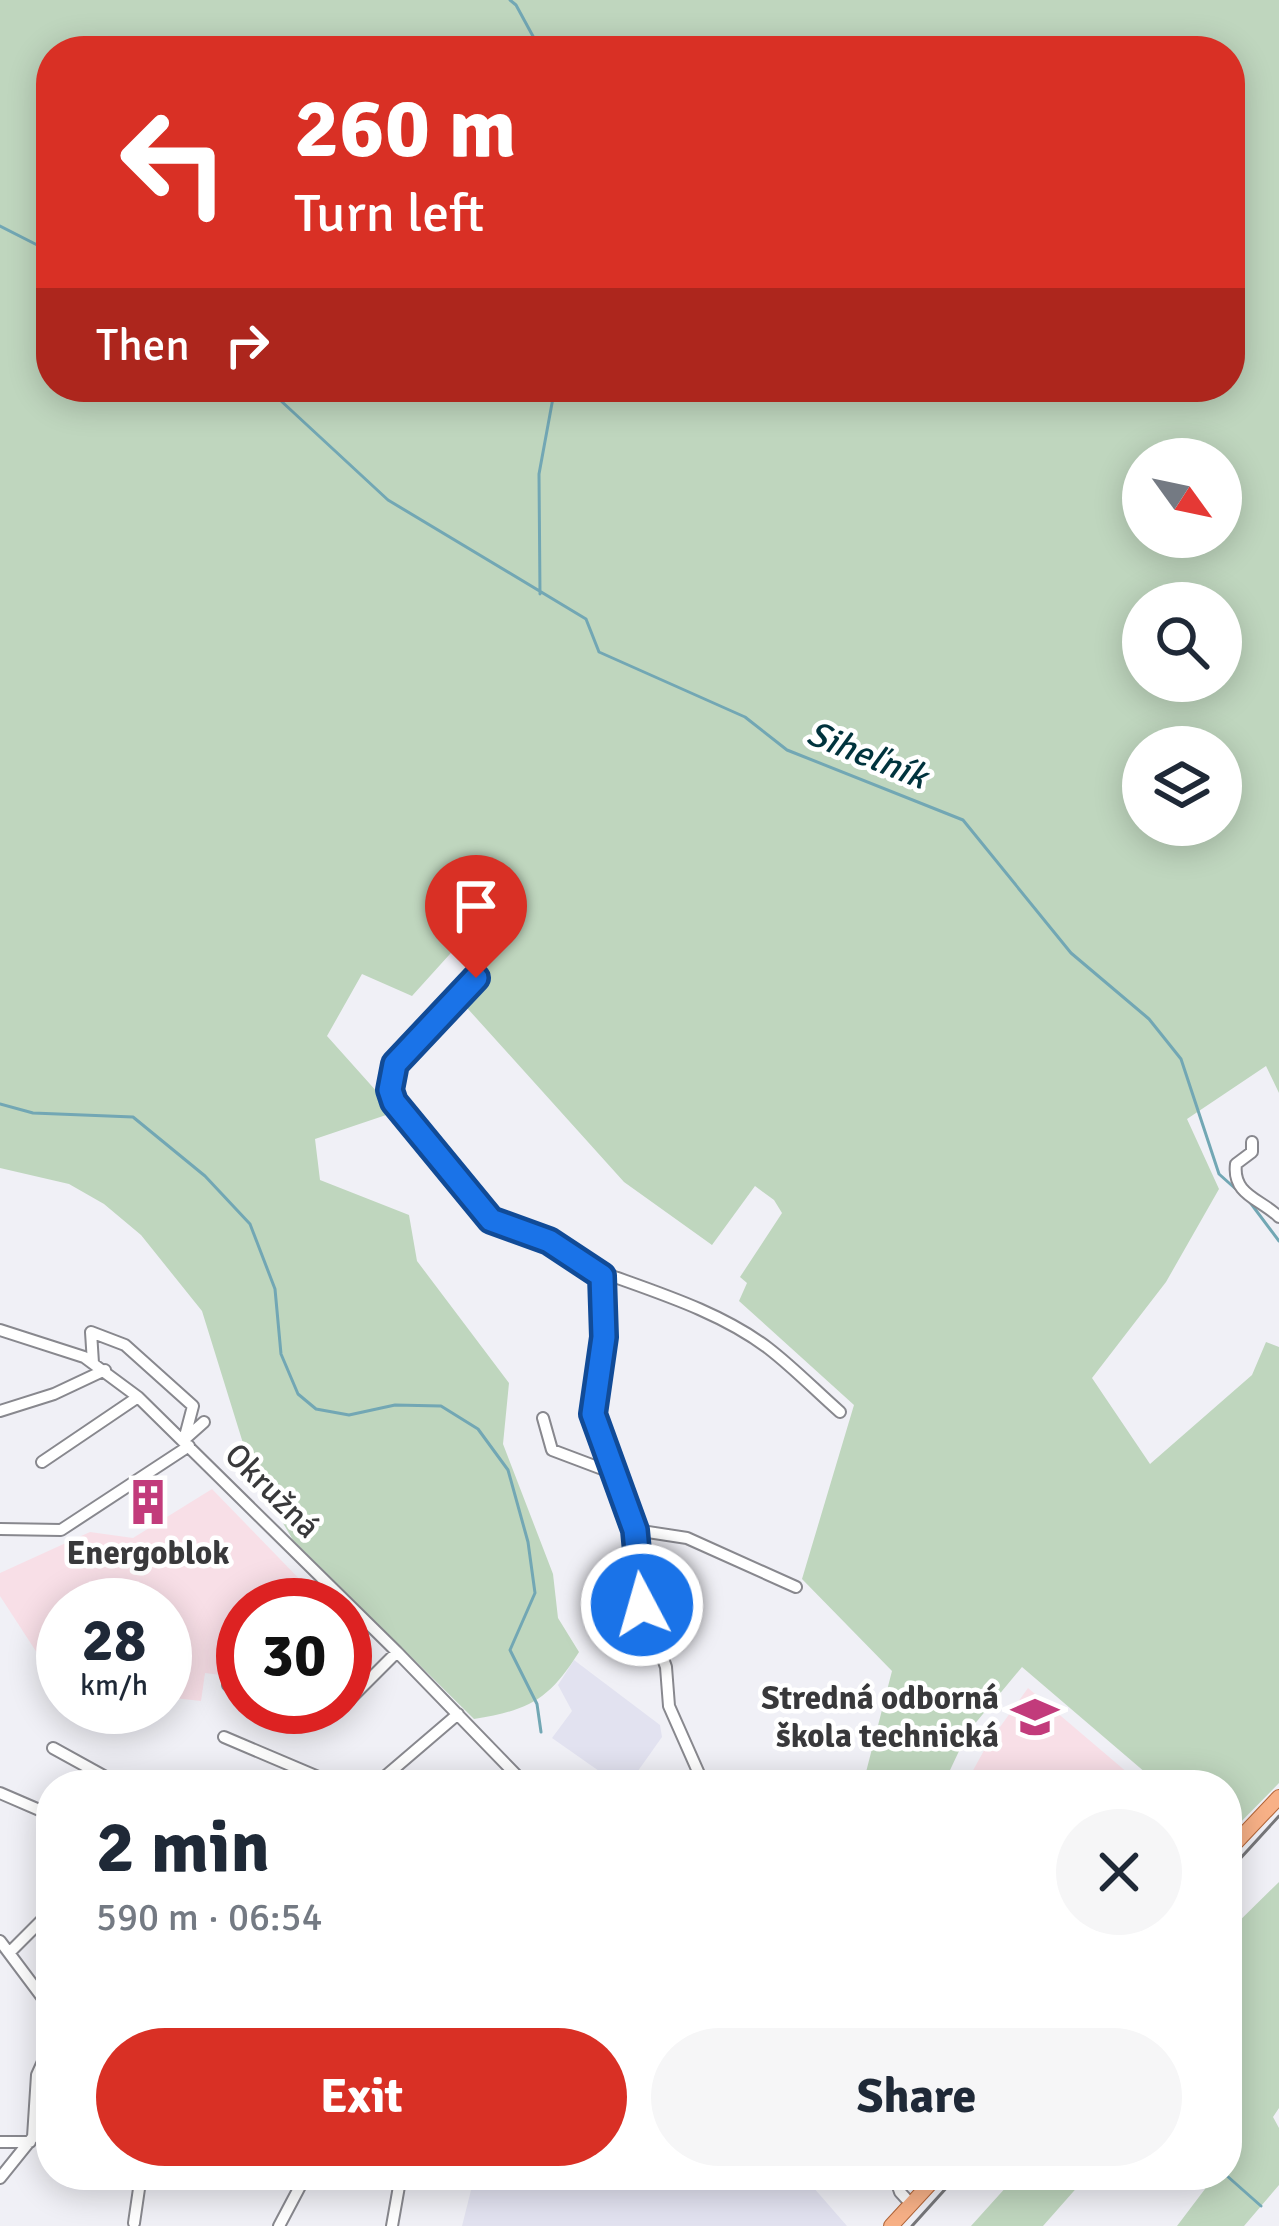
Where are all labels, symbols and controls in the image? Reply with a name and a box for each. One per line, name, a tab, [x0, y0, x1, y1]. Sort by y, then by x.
text: 260 m	[294, 77, 516, 181]
icon: left	[96, 84, 252, 240]
text: Turn left	[294, 180, 484, 247]
icon: right	[214, 312, 280, 378]
text: Then	[96, 318, 190, 373]
north arrow	[1122, 438, 1242, 558]
map controls	[1122, 438, 1242, 846]
button: search	[1122, 582, 1242, 702]
water label: Siheľník	[800, 711, 936, 800]
button: layers	[1122, 726, 1242, 846]
pin	[425, 855, 527, 978]
icon: arrive	[443, 873, 509, 939]
street label: Okružná	[216, 1435, 328, 1547]
building icon: Energoblok	[123, 1477, 173, 1527]
place label: Energoblok	[66, 1533, 230, 1574]
position arrow	[579, 1542, 705, 1668]
speed limit sign: 30	[216, 1578, 372, 1734]
text: 28	[82, 1604, 146, 1678]
text: km/h	[80, 1667, 148, 1704]
place label: Stredná odborná škola technická	[761, 1678, 999, 1757]
school or university icon: Stredná odborná škola technická	[1010, 1692, 1060, 1742]
text: 2 min	[96, 1803, 270, 1892]
button: close	[1056, 1809, 1182, 1935]
text: 590 m · 06:54	[96, 1893, 323, 1941]
button: Exit	[96, 2028, 627, 2166]
button: Share	[651, 2028, 1182, 2166]

